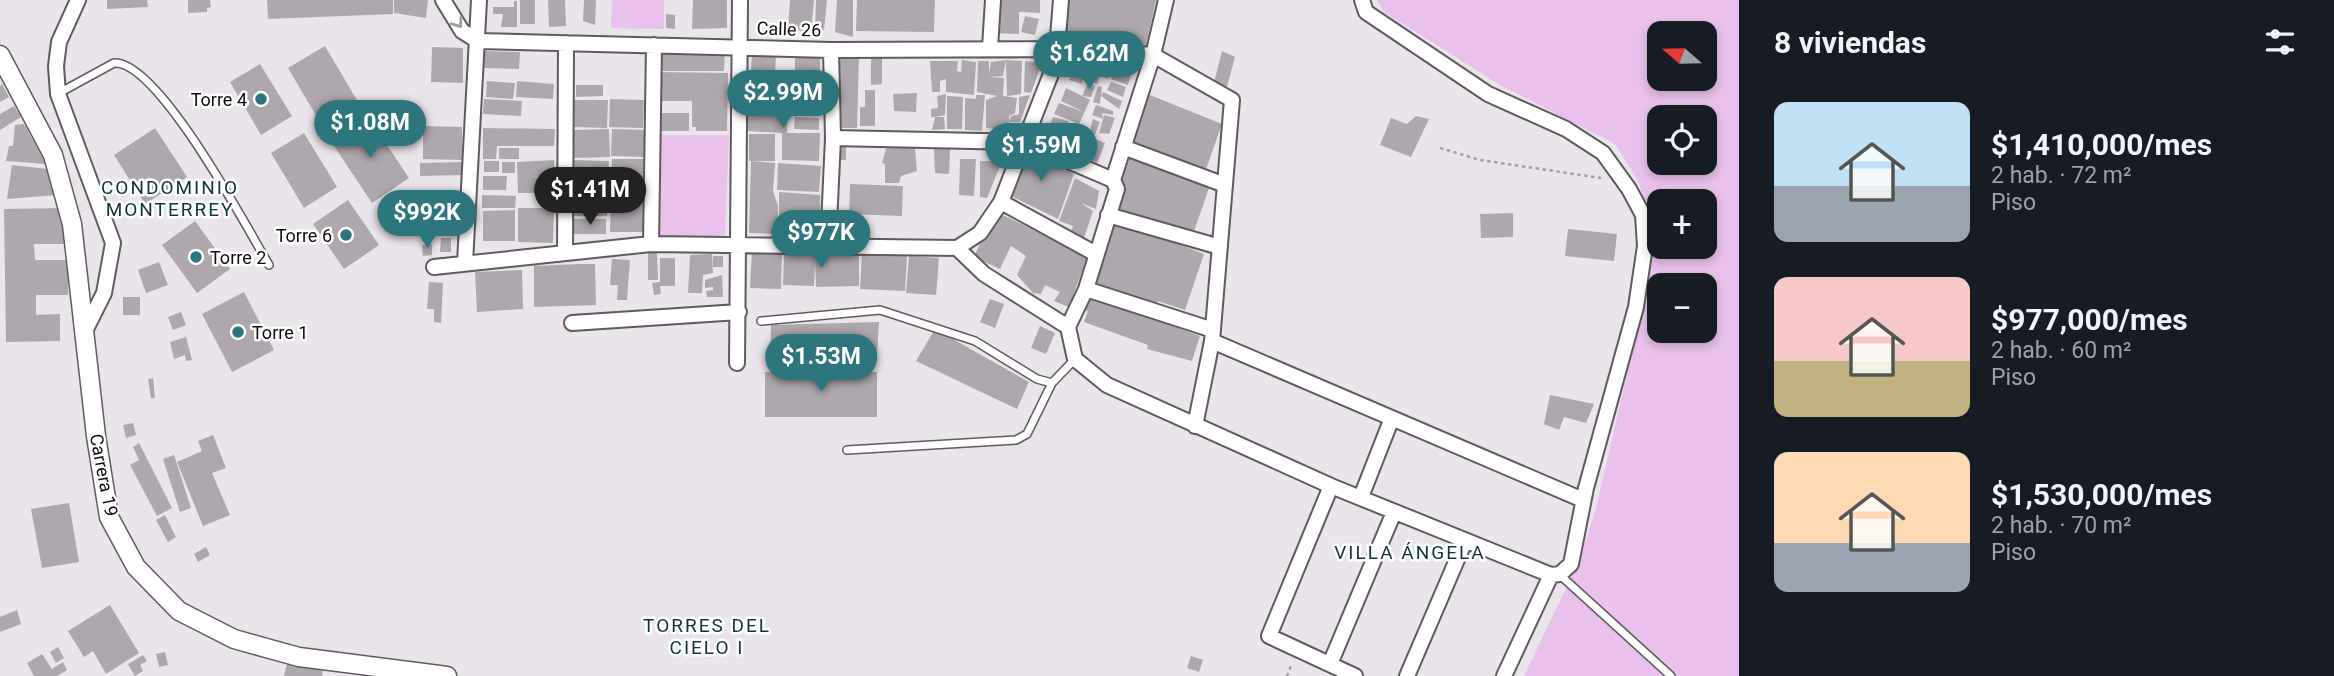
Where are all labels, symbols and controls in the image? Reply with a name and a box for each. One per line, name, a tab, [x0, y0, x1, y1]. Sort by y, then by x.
one-way arrow	[450, 15, 463, 28]
street label: Calle 26	[756, 17, 822, 41]
north arrow	[1647, 21, 1717, 91]
map controls	[1647, 21, 1717, 343]
icon: filters	[2261, 23, 2299, 61]
text: 8 viviendas	[1774, 25, 1926, 60]
pin: $1.62M	[1032, 32, 1146, 91]
text: $1.62M	[1049, 40, 1129, 67]
pin: $2.99M	[726, 71, 840, 130]
text: $2.99M	[743, 79, 823, 106]
place label: Torre 4	[191, 89, 247, 110]
marker: Torre 4	[253, 91, 269, 107]
pin: $1.08M	[313, 100, 427, 160]
button: locate	[1647, 105, 1717, 175]
text: $1.08M	[330, 109, 410, 136]
pin: $1.59M	[984, 124, 1098, 183]
text: $1,410,000/mes	[1991, 127, 2212, 162]
icon: home	[1830, 130, 1914, 214]
text: $1.59M	[1001, 132, 1081, 159]
text: 2 hab. · 72 m²	[1991, 162, 2131, 189]
pin: $1.41M	[533, 168, 647, 227]
district label: CONDOMINIO MONTERREY	[101, 176, 239, 221]
text: $1.41M	[550, 176, 630, 203]
button: +	[1647, 189, 1717, 259]
text: Piso	[1991, 189, 2036, 216]
pin: $992K	[378, 190, 476, 250]
text: $992K	[393, 199, 461, 226]
pin: $977K	[772, 210, 870, 270]
text: $977K	[787, 219, 855, 246]
place label: Torre 6	[276, 225, 332, 246]
marker: Torre 6	[338, 227, 354, 243]
place label: Torre 2	[210, 247, 266, 268]
marker: Torre 2	[188, 249, 204, 265]
button: −	[1647, 273, 1717, 343]
text: $977,000/mes	[1991, 302, 2188, 337]
icon: home	[1830, 305, 1914, 389]
place label: Torre 1	[252, 322, 308, 343]
marker: Torre 1	[230, 324, 246, 340]
pin: $1.53M	[764, 334, 878, 394]
text: 2 hab. · 60 m²	[1991, 337, 2131, 364]
text: $1.53M	[781, 343, 861, 370]
text: Piso	[1991, 364, 2036, 391]
street label: Carrera 19	[86, 432, 122, 518]
text: $1,530,000/mes	[1991, 477, 2212, 512]
icon: home	[1830, 480, 1914, 564]
text: 2 hab. · 70 m²	[1991, 512, 2131, 539]
text: Piso	[1991, 539, 2036, 566]
district label: VILLA ÁNGELA	[1334, 541, 1486, 564]
district label: TORRES DEL CIELO I	[643, 614, 771, 659]

